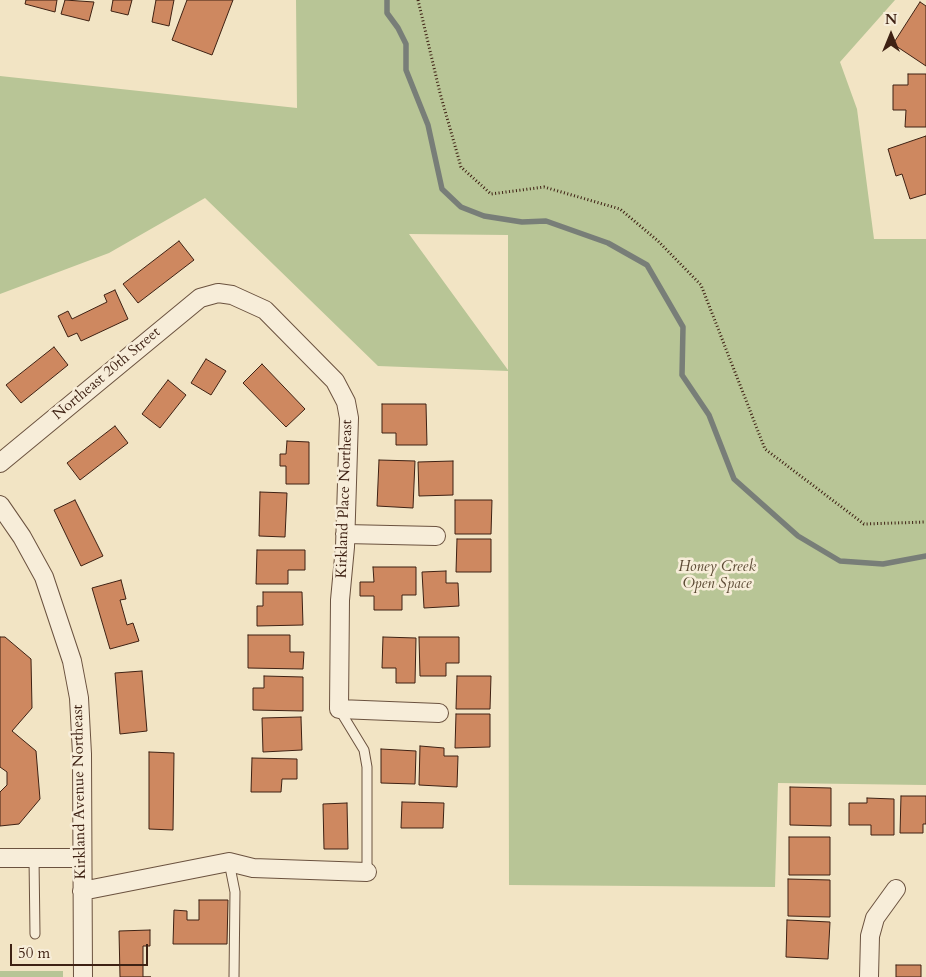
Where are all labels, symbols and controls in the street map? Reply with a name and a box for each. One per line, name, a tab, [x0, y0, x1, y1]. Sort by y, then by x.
north arrow	[866, 10, 916, 60]
text: N	[885, 10, 897, 29]
street label: Northeast 20th Street	[50, 324, 164, 424]
street label: Kirkland Place Northeast	[333, 419, 357, 579]
park label: Honey Creek Open Space	[678, 559, 756, 594]
street label: Kirkland Avenue Northeast	[69, 704, 91, 880]
scale bar	[12, 934, 150, 966]
text: 50 m	[18, 943, 50, 963]

